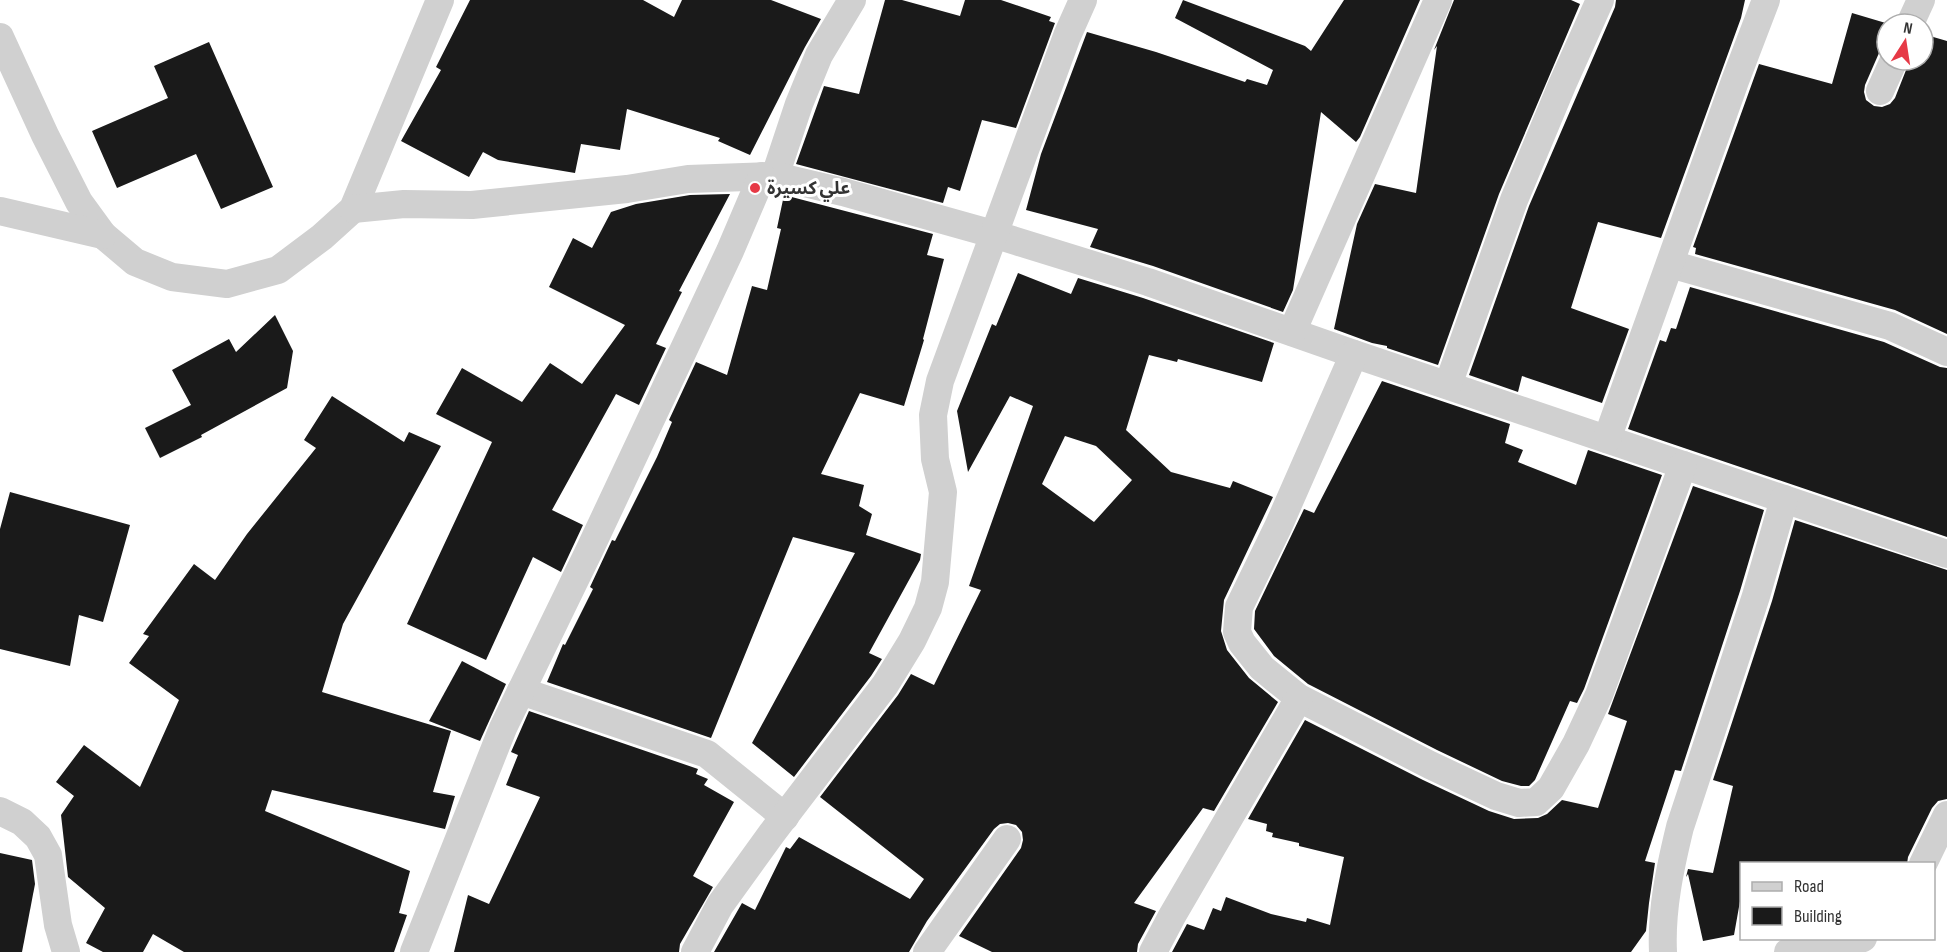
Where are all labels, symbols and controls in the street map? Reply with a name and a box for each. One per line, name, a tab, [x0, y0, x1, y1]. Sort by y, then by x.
north arrow	[1875, 12, 1935, 72]
text: N	[1902, 19, 1914, 39]
place label: علي كسيرة	[767, 178, 850, 202]
marker: علي كسيرة	[748, 181, 762, 195]
legend	[1740, 862, 1935, 940]
text: Road	[1794, 876, 1824, 897]
text: Building	[1794, 906, 1842, 927]

